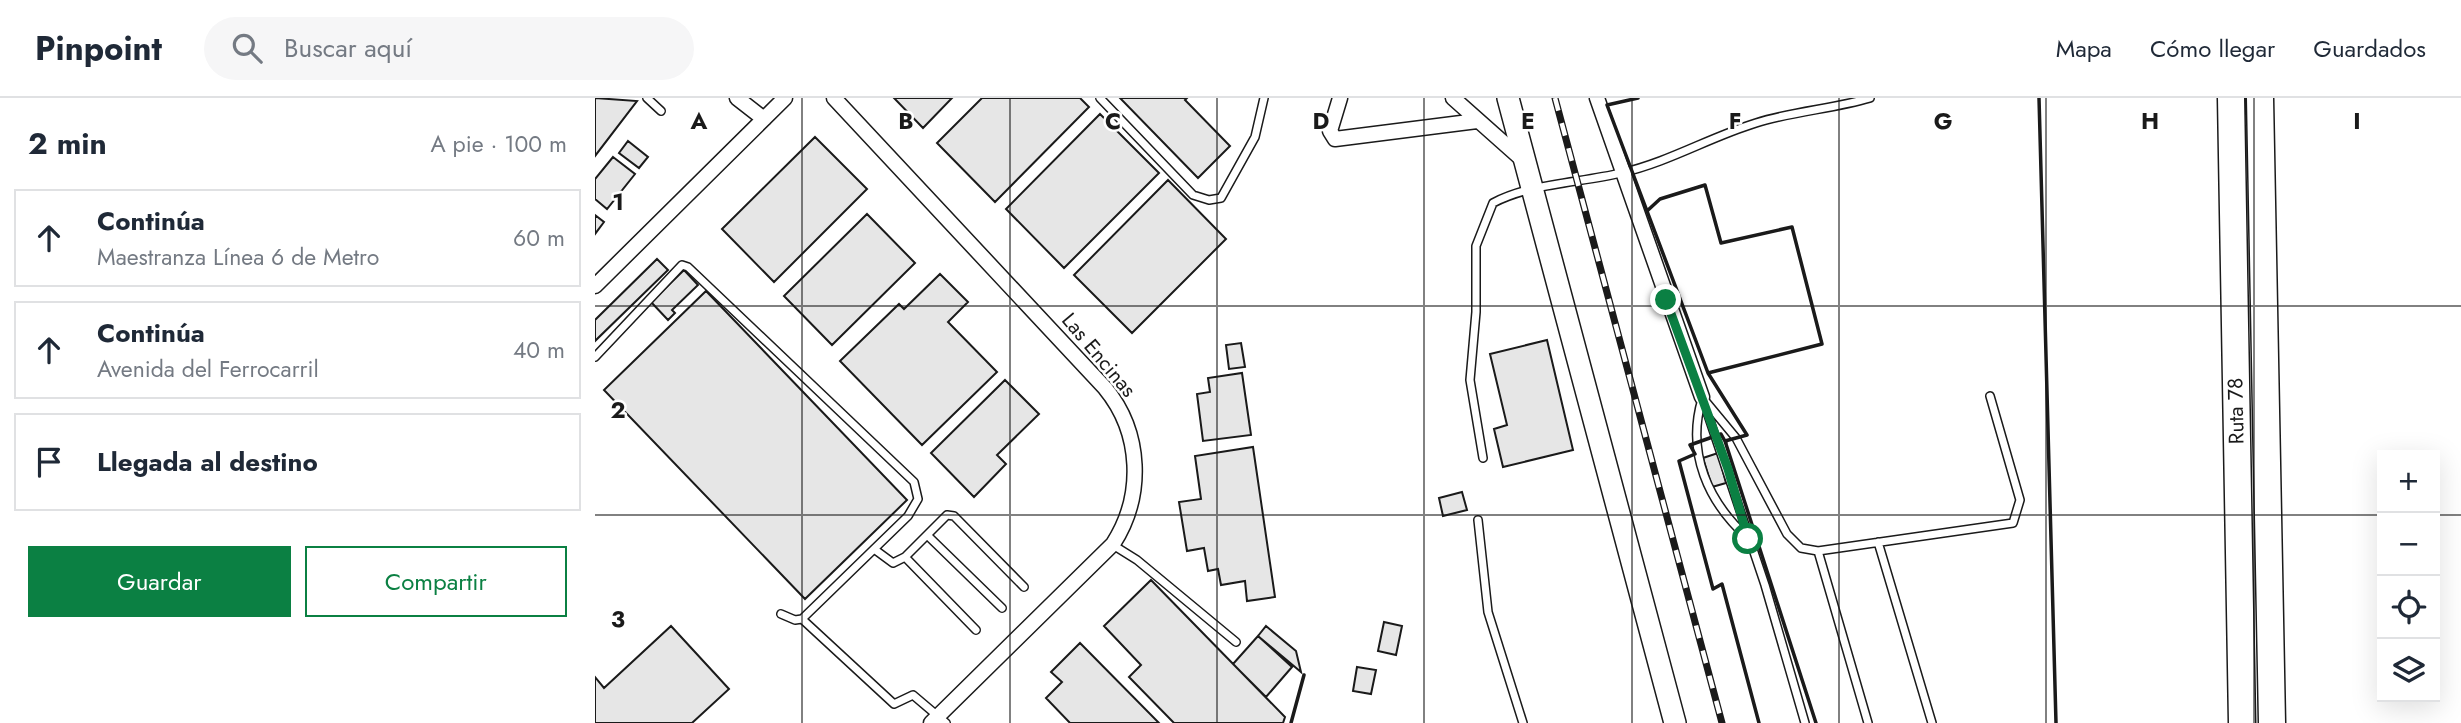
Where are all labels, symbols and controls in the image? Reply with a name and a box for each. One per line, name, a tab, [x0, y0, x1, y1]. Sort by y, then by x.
search box	[204, 17, 694, 80]
text: Pinpoint	[35, 25, 162, 72]
icon: search	[228, 29, 266, 67]
text: Buscar aquí	[284, 29, 412, 67]
text: Mapa	[2056, 31, 2112, 66]
text: Cómo llegar	[2150, 31, 2275, 66]
text: Guardados	[2313, 31, 2426, 66]
text: A	[690, 104, 708, 138]
text: B	[898, 104, 914, 138]
text: C	[1105, 104, 1121, 138]
text: D	[1313, 104, 1330, 138]
text: E	[1521, 104, 1535, 138]
text: F	[1729, 104, 1741, 138]
text: G	[1934, 104, 1952, 138]
text: H	[2141, 104, 2159, 138]
text: I	[2353, 104, 2361, 138]
text: 2 min	[28, 122, 107, 165]
text: A pie · 100 m	[430, 127, 567, 161]
text: 1	[612, 185, 624, 219]
text: Continúa	[97, 202, 205, 240]
icon: ahead	[30, 219, 68, 257]
text: 60 m	[513, 221, 565, 255]
text: Maestranza Línea 6 de Metro	[97, 240, 379, 274]
route end	[1650, 284, 1681, 315]
street label: Las Encinas	[1055, 306, 1143, 404]
text: Continúa	[97, 314, 205, 352]
icon: ahead	[30, 331, 68, 369]
text: 40 m	[513, 333, 565, 367]
text: Avenida del Ferrocarril	[97, 352, 319, 386]
street label: Ruta 78	[2220, 377, 2252, 445]
text: 2	[610, 393, 626, 427]
icon: arrive	[30, 443, 68, 481]
text: Llegada al destino	[97, 443, 318, 481]
map controls	[2377, 450, 2440, 702]
button: +	[2377, 450, 2440, 513]
button: −	[2377, 513, 2440, 576]
route start	[1732, 523, 1763, 554]
button: Guardar	[28, 546, 291, 617]
button: Compartir	[305, 546, 567, 617]
button: locate	[2377, 576, 2440, 639]
text: 3	[611, 602, 625, 636]
button: layers	[2377, 639, 2440, 702]

